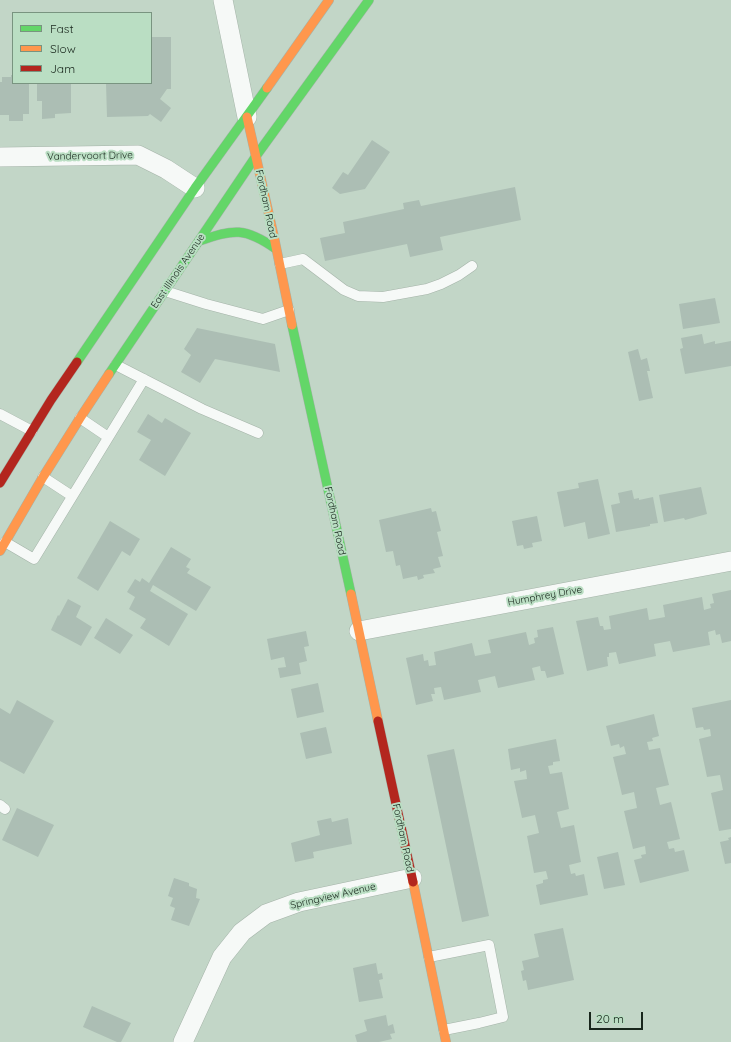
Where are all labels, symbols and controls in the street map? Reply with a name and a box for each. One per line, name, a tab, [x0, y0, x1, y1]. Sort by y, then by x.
legend	[12, 12, 152, 84]
text: Fast	[50, 21, 74, 36]
text: Slow	[50, 41, 76, 56]
text: Jam	[50, 61, 75, 76]
street label: Vandervoort Drive	[47, 149, 133, 163]
street label: Fordham Road	[253, 169, 279, 239]
street label: East Illinois Avenue	[149, 231, 207, 311]
street label: Fordham Road	[322, 486, 348, 556]
street label: Humphrey Drive	[507, 584, 583, 608]
street label: Fordham Road	[390, 803, 416, 873]
street label: Springview Avenue	[289, 880, 377, 912]
scale bar	[591, 1004, 645, 1030]
text: 20 m	[596, 1011, 624, 1026]

